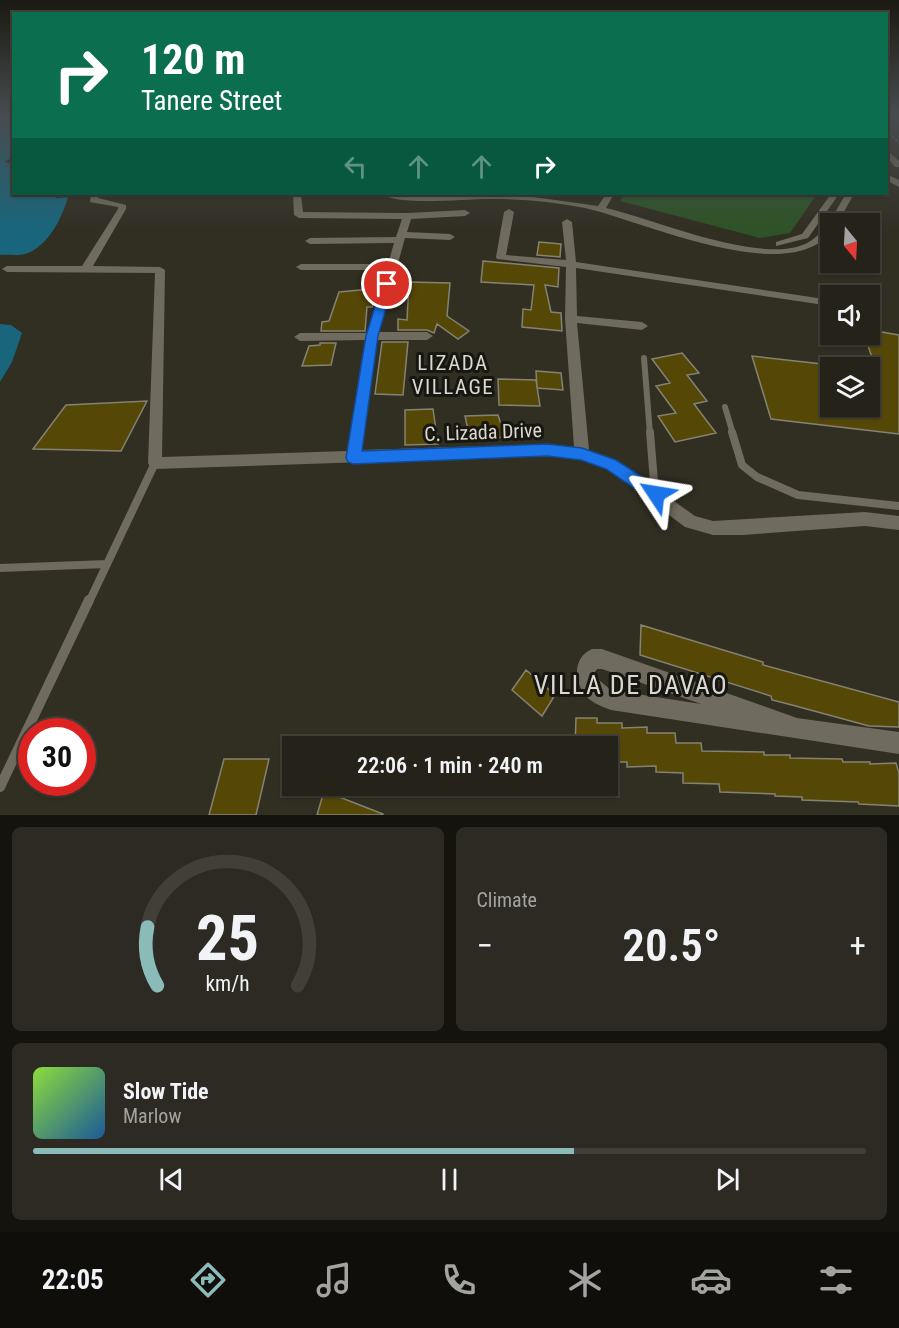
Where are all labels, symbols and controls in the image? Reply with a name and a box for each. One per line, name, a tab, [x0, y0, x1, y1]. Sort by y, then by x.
text: 120 m	[141, 35, 246, 84]
icon: right	[42, 36, 120, 114]
text: Tanere Street	[141, 85, 282, 117]
icon: left	[339, 150, 372, 183]
icon: ahead	[402, 150, 435, 183]
icon: ahead	[465, 150, 498, 183]
icon: right	[528, 150, 561, 183]
north arrow	[820, 213, 880, 273]
map controls	[820, 213, 880, 417]
pin	[361, 258, 412, 309]
icon: arrive	[370, 267, 403, 300]
button: sound	[820, 285, 880, 345]
district label: LIZADA VILLAGE	[412, 351, 494, 399]
button: layers	[820, 357, 880, 417]
street label: C. Lizada Drive	[424, 418, 542, 446]
position arrow	[624, 462, 688, 526]
district label: VILLA DE DAVAO	[534, 670, 728, 700]
speed limit sign: 30	[18, 718, 96, 796]
text: 22:06 · 1 min · 240 m	[357, 753, 543, 778]
text: Climate	[477, 888, 537, 912]
text: 25	[196, 902, 259, 975]
text: 20.5°	[622, 919, 720, 972]
text: −	[477, 926, 493, 965]
text: +	[850, 926, 866, 965]
text: km/h	[206, 971, 250, 996]
text: Slow Tide	[123, 1079, 209, 1104]
text: Marlow	[123, 1104, 181, 1128]
icon: previous	[155, 1163, 188, 1196]
icon: pause	[433, 1163, 466, 1196]
icon: next	[711, 1163, 744, 1196]
icon: directions	[187, 1259, 229, 1301]
icon: music	[313, 1259, 355, 1301]
icon: phone	[438, 1259, 480, 1301]
icon: climate	[564, 1259, 606, 1301]
icon: car	[690, 1259, 732, 1301]
icon: filters	[815, 1259, 857, 1301]
text: 22:05	[42, 1264, 104, 1296]

